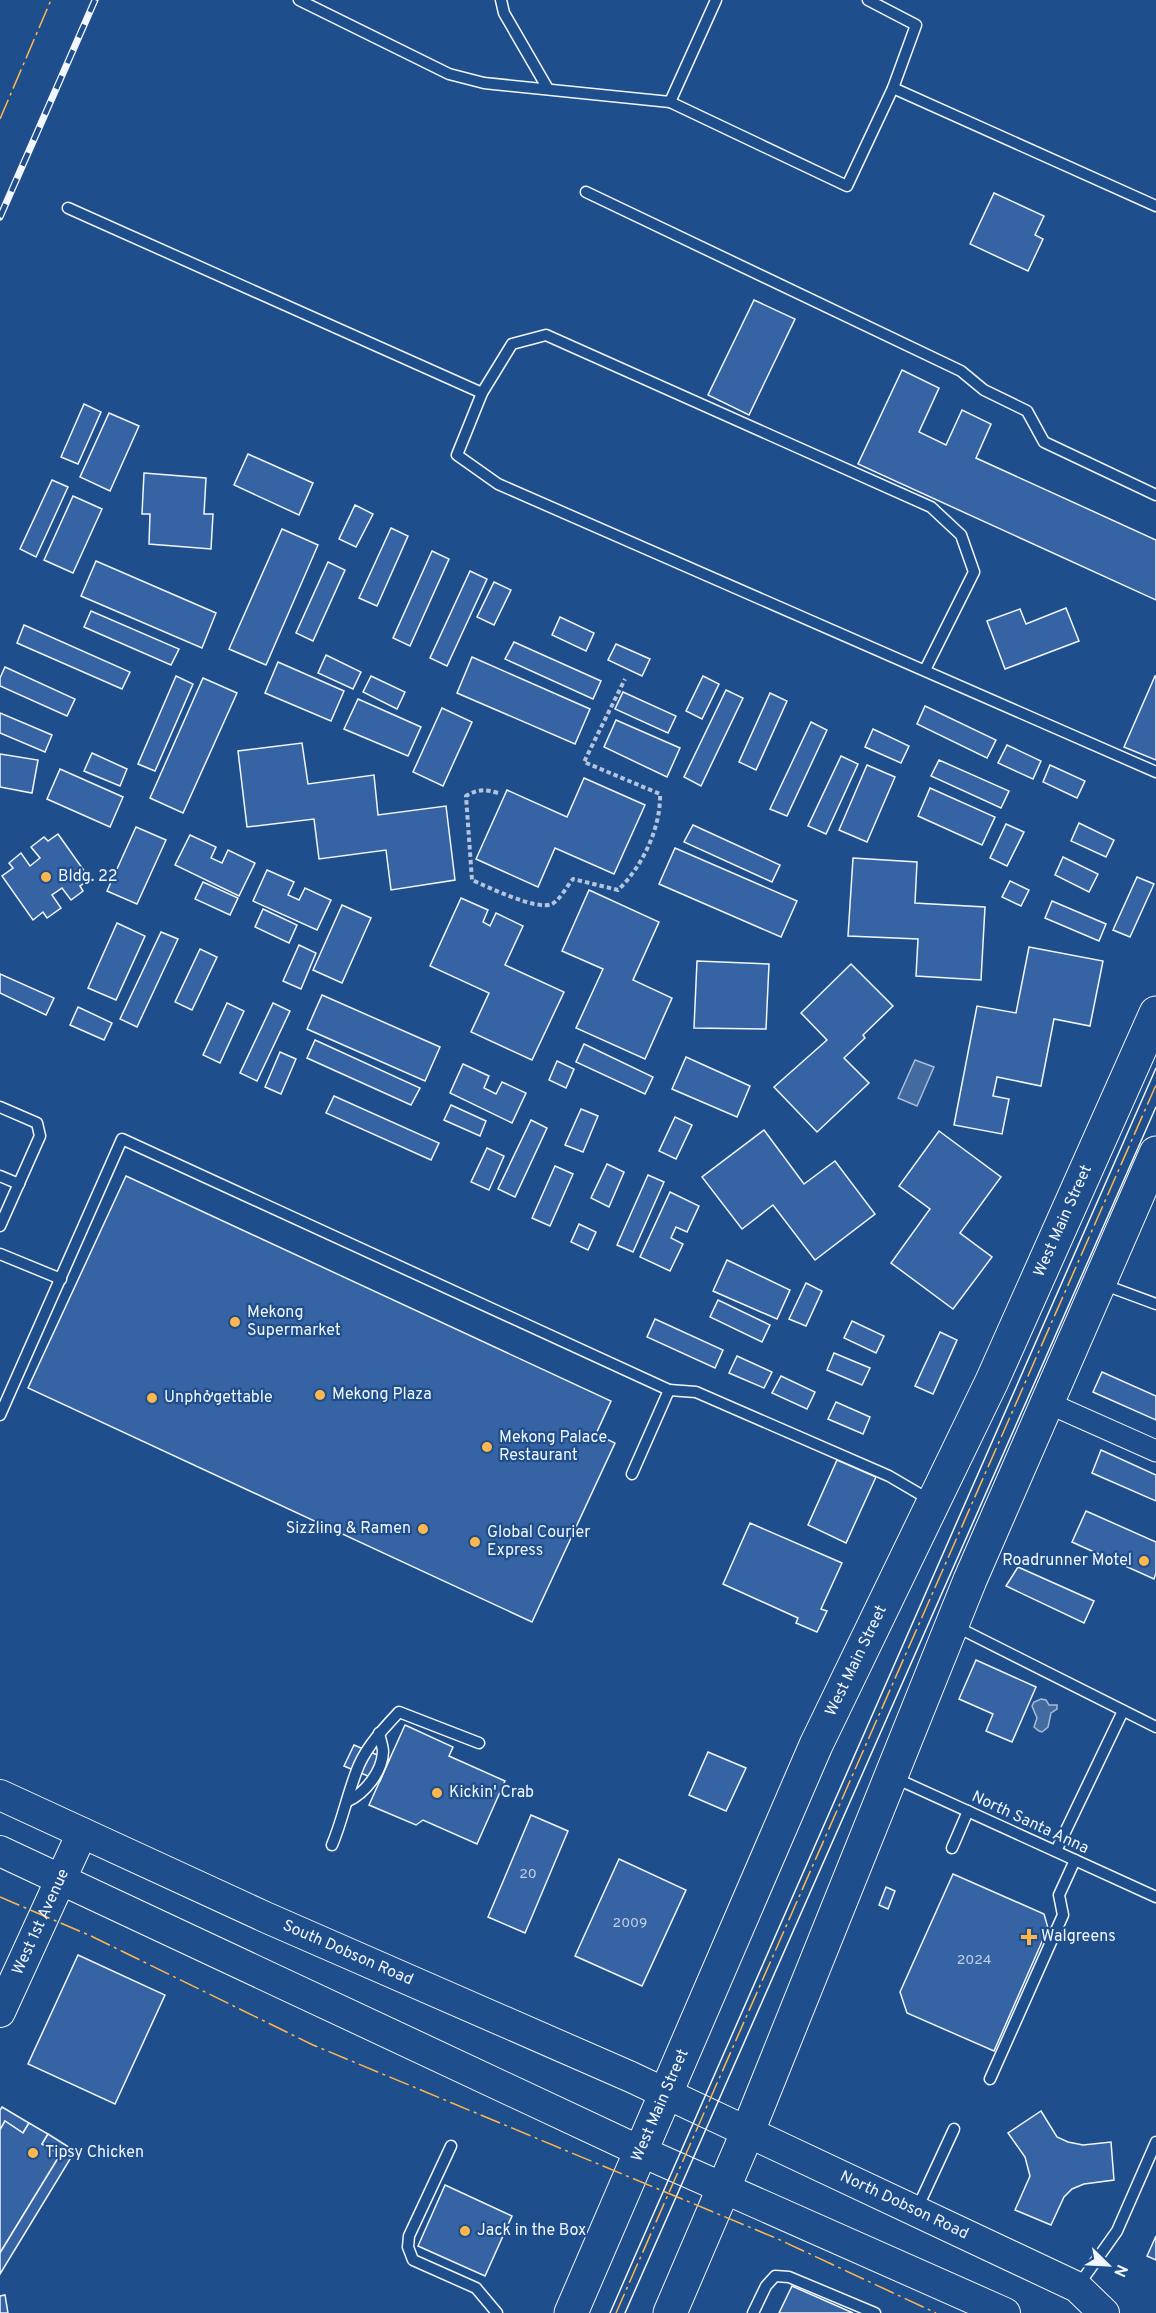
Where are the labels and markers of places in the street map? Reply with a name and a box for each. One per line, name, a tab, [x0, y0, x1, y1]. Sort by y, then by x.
place label: Bldg. 22	[58, 867, 118, 887]
marker: Bldg. 22	[39, 870, 53, 884]
place label: Mekong Supermarket	[247, 1303, 341, 1341]
marker: Mekong Supermarket	[228, 1315, 242, 1329]
place label: Mekong Plaza	[332, 1385, 432, 1405]
place label: Unphởgettable	[164, 1388, 273, 1408]
marker: Mekong Plaza	[313, 1388, 327, 1402]
marker: Unphởgettable	[145, 1391, 159, 1405]
place label: Mekong Palace Restaurant	[499, 1428, 607, 1466]
marker: Mekong Palace Restaurant	[480, 1440, 494, 1454]
place label: Sizzling & Ramen	[286, 1519, 411, 1539]
marker: Sizzling & Ramen	[416, 1522, 430, 1536]
place label: Global Courier Express	[487, 1523, 590, 1561]
marker: Global Courier Express	[468, 1535, 482, 1549]
place label: Roadrunner Motel	[1002, 1551, 1132, 1571]
marker: Roadrunner Motel	[1137, 1554, 1151, 1568]
place label: Kickin' Crab	[449, 1783, 534, 1803]
marker: Kickin' Crab	[430, 1786, 444, 1800]
place label: Walgreens	[1041, 1927, 1116, 1947]
marker: Walgreens	[1022, 1930, 1036, 1944]
place label: Tipsy Chicken	[45, 2143, 144, 2163]
marker: Tipsy Chicken	[26, 2146, 40, 2160]
place label: Jack in the Box	[477, 2221, 586, 2241]
marker: Jack in the Box	[458, 2224, 472, 2238]

